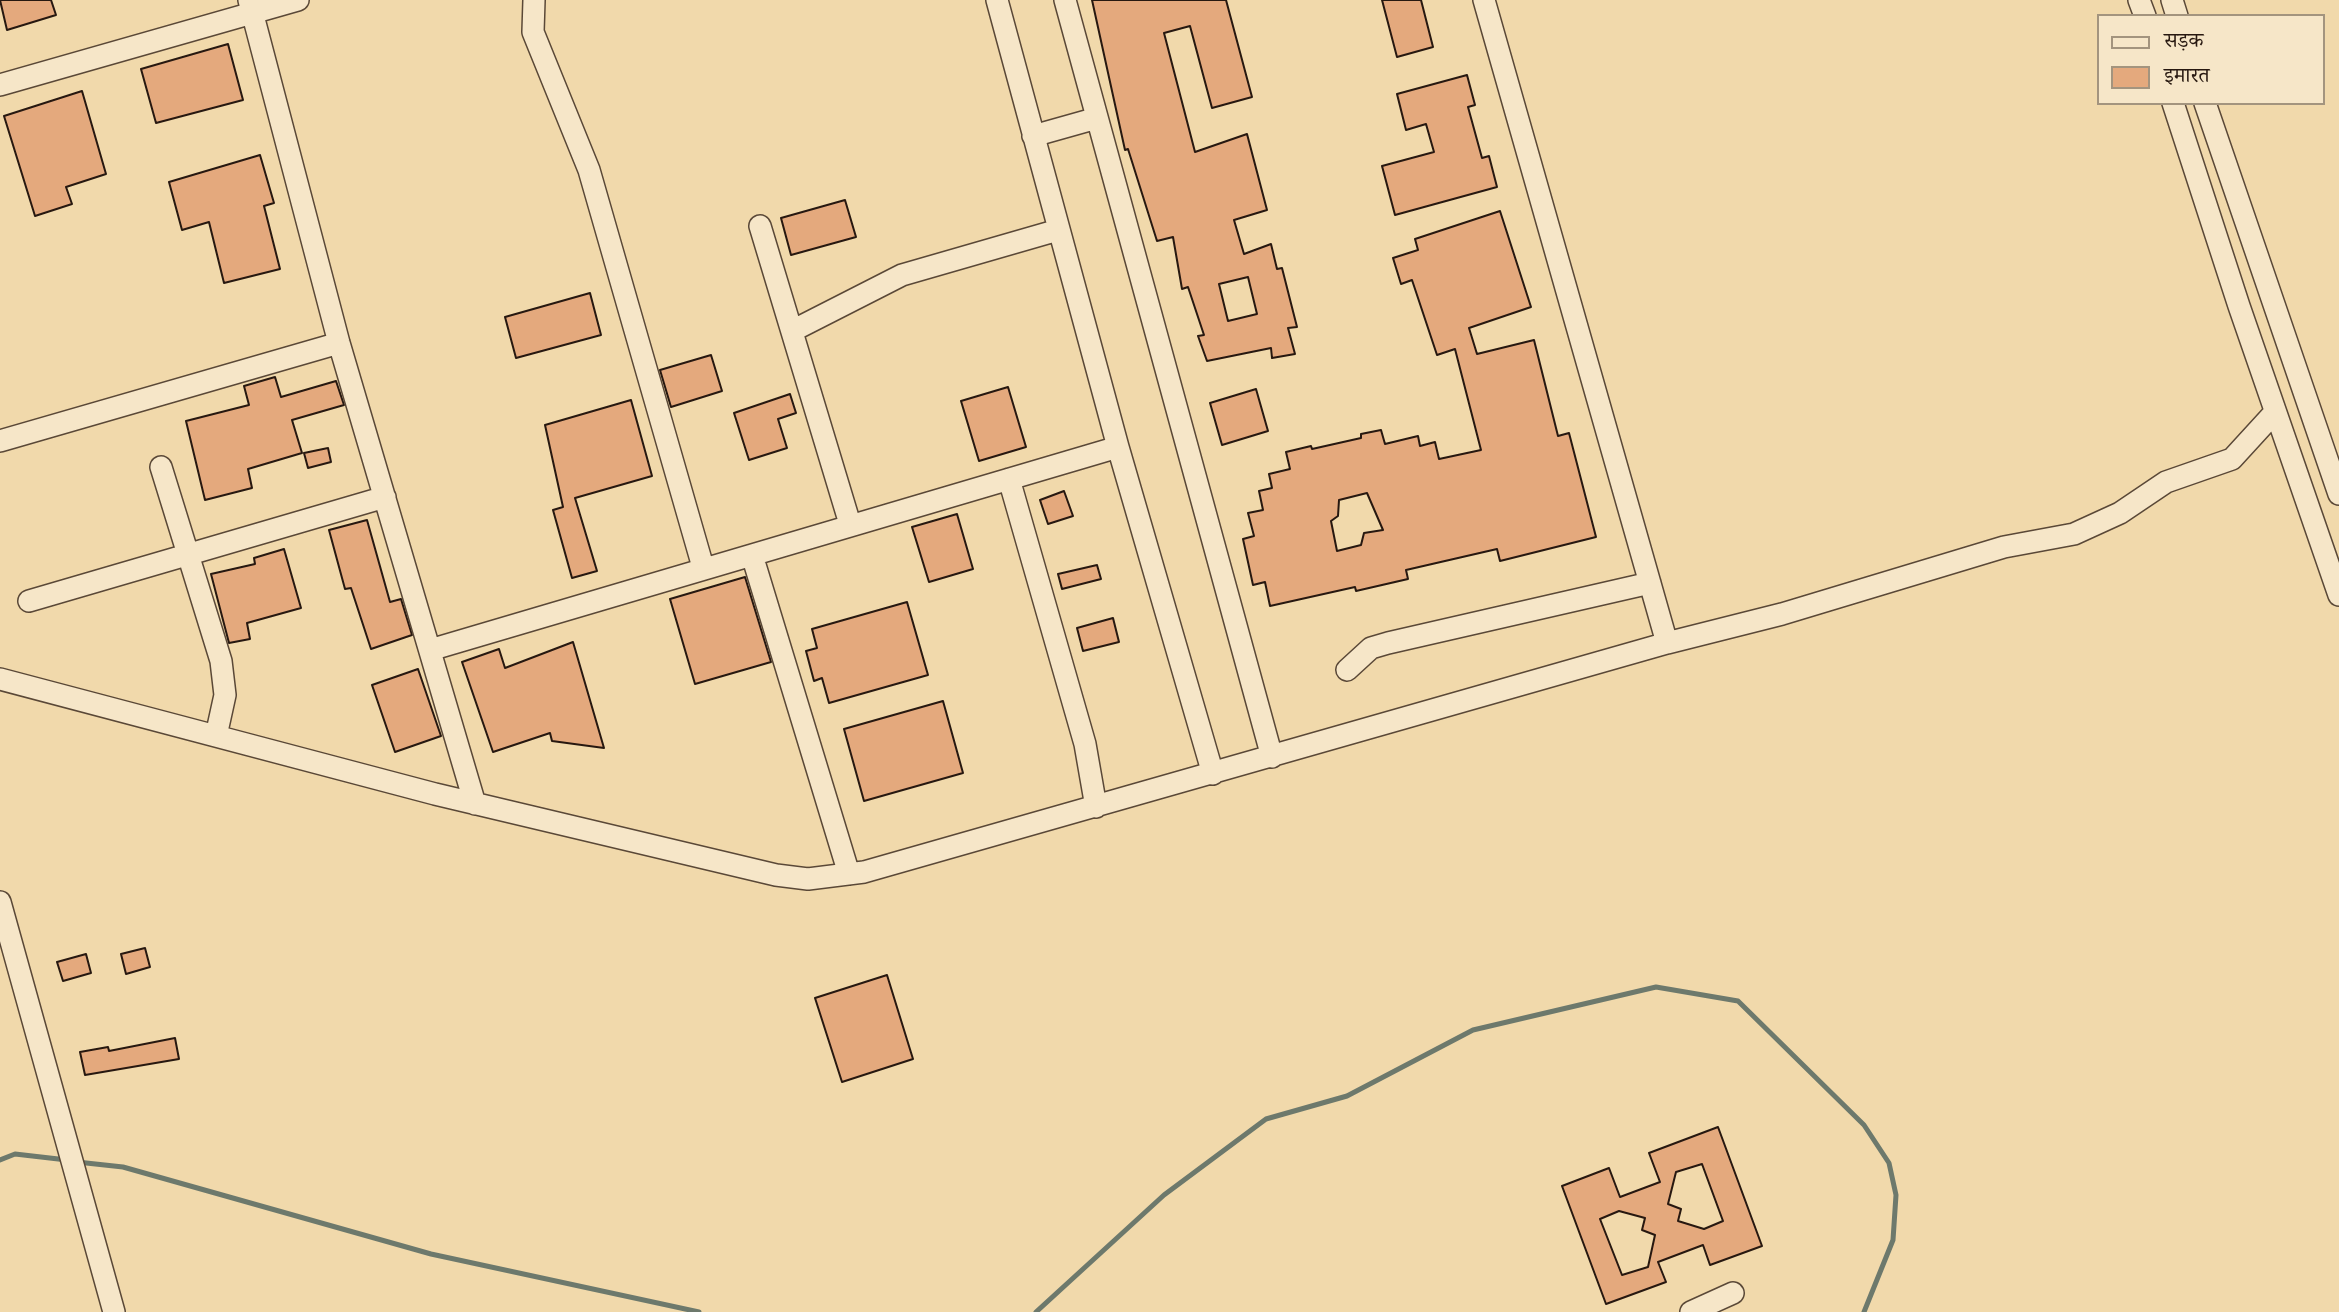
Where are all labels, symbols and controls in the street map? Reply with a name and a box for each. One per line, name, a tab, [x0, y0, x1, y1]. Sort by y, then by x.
legend	[2098, 14, 2325, 105]
text: सड़क	[2164, 26, 2203, 53]
text: इमारत	[2164, 61, 2210, 88]

